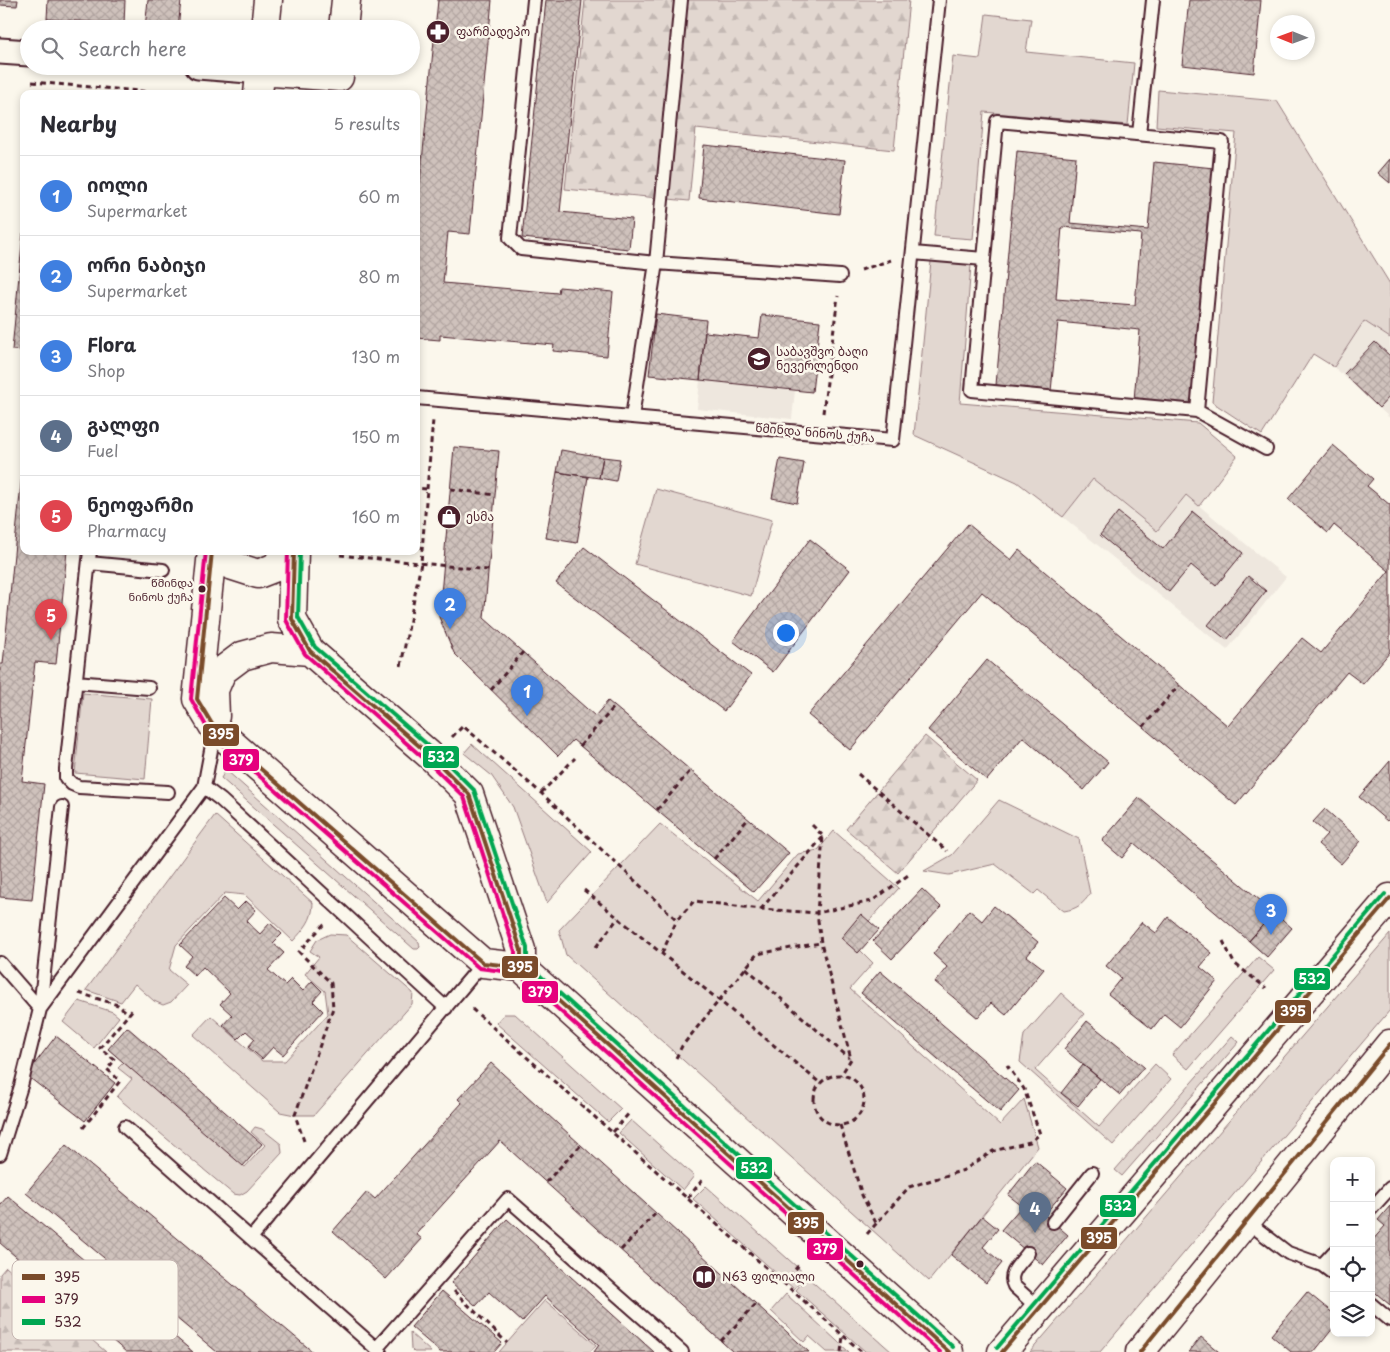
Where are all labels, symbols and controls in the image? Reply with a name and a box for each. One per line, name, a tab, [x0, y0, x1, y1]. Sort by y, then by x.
north arrow	[1270, 15, 1315, 60]
pharmacy icon: ფარმადეპო	[425, 19, 451, 45]
search box	[20, 20, 420, 75]
place label: ფარმადეპო	[456, 22, 530, 40]
icon: search	[38, 34, 66, 62]
text: Search here	[78, 34, 187, 62]
text: Nearby	[40, 107, 117, 139]
text: 5 results	[333, 111, 400, 135]
text: იოლი	[87, 170, 148, 198]
text: 1	[52, 184, 60, 208]
text: 60 m	[358, 184, 400, 208]
text: Supermarket	[87, 198, 187, 222]
text: ორი ნაბიჯი	[87, 250, 206, 278]
text: 2	[50, 264, 62, 288]
text: 80 m	[358, 264, 400, 288]
text: Supermarket	[87, 278, 187, 302]
text: Flora	[87, 330, 136, 358]
place label: საბავშვო ბაღი ნევერლენდი	[776, 342, 868, 374]
text: 3	[51, 344, 61, 368]
text: 130 m	[352, 344, 400, 368]
school or university icon: საბავშვო ბაღი ნევერლენდი	[746, 346, 772, 372]
text: Shop	[87, 358, 125, 382]
text: გალფი	[87, 410, 160, 438]
street label: წმინდა ნინოს ქუჩა	[755, 418, 876, 446]
text: 4	[51, 424, 61, 448]
text: 150 m	[352, 424, 400, 448]
text: Fuel	[87, 438, 118, 462]
text: ნეოფარმი	[87, 490, 194, 518]
text: 5	[51, 504, 61, 528]
text: 160 m	[352, 504, 400, 528]
shop icon: ესმა	[436, 504, 462, 530]
place label: ესმა	[466, 507, 494, 525]
text: Pharmacy	[87, 518, 167, 542]
place label: წმინდა ნინოს ქუჩა	[129, 574, 193, 605]
marker: წმინდა ნინოს ქუჩა	[197, 584, 207, 594]
pin: 2	[434, 588, 466, 629]
pin: 5	[35, 599, 67, 640]
your location	[773, 620, 799, 646]
pin: 1	[511, 675, 543, 716]
line badge: 395	[202, 723, 240, 747]
text: 395	[208, 723, 234, 744]
line badge: 532	[422, 745, 460, 769]
text: 532	[427, 746, 455, 767]
line badge: 379	[222, 748, 260, 772]
text: 379	[229, 749, 253, 770]
pin: 3	[1255, 894, 1287, 935]
line badge: 395	[501, 955, 539, 979]
text: 395	[507, 956, 533, 977]
line badge: 532	[1293, 967, 1331, 991]
text: 532	[1298, 968, 1326, 989]
line badge: 379	[521, 980, 559, 1004]
text: 379	[528, 981, 552, 1002]
line badge: 395	[1274, 999, 1312, 1024]
text: 395	[1280, 1000, 1306, 1021]
line badge: 532	[735, 1156, 773, 1180]
text: 532	[740, 1157, 768, 1178]
map controls	[1330, 1157, 1375, 1337]
button: +	[1330, 1157, 1375, 1202]
pin: 4	[1019, 1192, 1051, 1233]
line badge: 532	[1099, 1194, 1137, 1218]
text: 532	[1104, 1195, 1132, 1216]
button: −	[1330, 1202, 1375, 1247]
line badge: 395	[787, 1211, 825, 1235]
text: 395	[793, 1212, 819, 1233]
line badge: 395	[1080, 1226, 1118, 1250]
text: 395	[1086, 1227, 1112, 1248]
line badge: 379	[806, 1237, 844, 1261]
text: 379	[813, 1238, 837, 1259]
button: locate	[1330, 1247, 1375, 1292]
unlabelled marker	[855, 1259, 865, 1269]
legend	[12, 1260, 178, 1340]
library icon: N63 ფილიალი	[691, 1264, 717, 1290]
text: 395	[54, 1266, 80, 1287]
place label: N63 ფილიალი	[722, 1267, 815, 1285]
text: 379	[54, 1288, 79, 1309]
button: layers	[1330, 1292, 1375, 1337]
text: 532	[54, 1311, 82, 1332]

